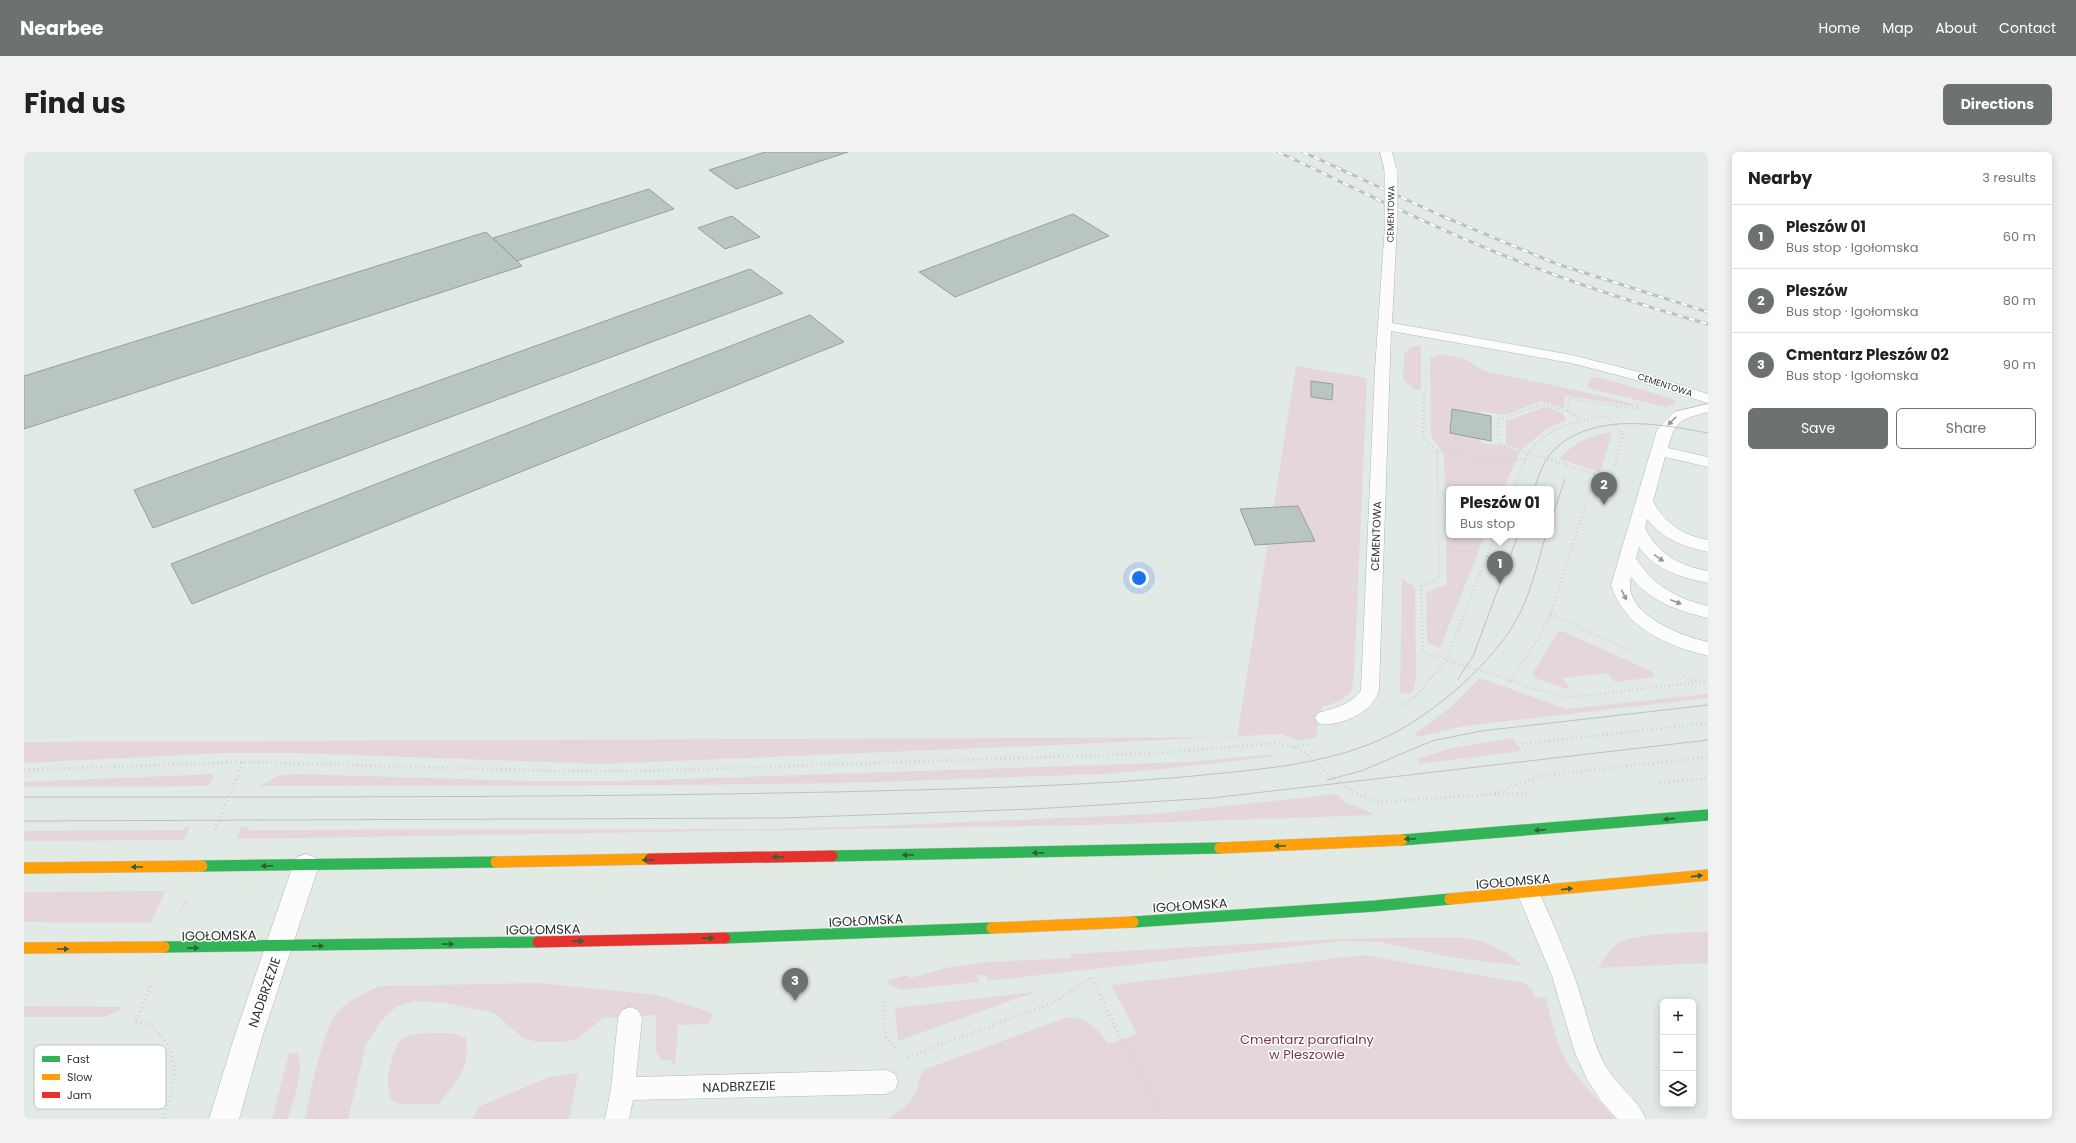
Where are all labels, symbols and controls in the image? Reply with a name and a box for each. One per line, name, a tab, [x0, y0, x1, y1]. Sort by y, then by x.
text: Nearbee	[20, 15, 103, 42]
text: Home	[1818, 18, 1860, 38]
text: Map	[1882, 18, 1913, 38]
text: About	[1935, 18, 1977, 38]
text: Contact	[1999, 18, 2056, 38]
text: Find us	[24, 84, 126, 123]
button: Directions	[1943, 84, 2052, 125]
text: Nearby	[1748, 166, 1812, 190]
text: 3 results	[1982, 168, 2036, 187]
street label: CEMENTOWA	[1385, 185, 1397, 243]
text: Pleszów 01	[1786, 216, 1866, 237]
text: 1	[1759, 227, 1763, 246]
text: 60 m	[2003, 227, 2036, 246]
text: Bus stop · Igołomska	[1786, 238, 1918, 257]
text: Pleszów	[1786, 280, 1847, 301]
text: 2	[1757, 291, 1765, 310]
text: 80 m	[2003, 291, 2036, 310]
text: Bus stop · Igołomska	[1786, 302, 1918, 321]
text: Cmentarz Pleszów 02	[1786, 344, 1949, 365]
text: 3	[1757, 355, 1765, 374]
text: 90 m	[2003, 355, 2036, 374]
text: Bus stop · Igołomska	[1786, 366, 1918, 385]
street label: CEMENTOWA	[1636, 370, 1694, 400]
button: Save	[1748, 408, 1888, 449]
button: Share	[1896, 408, 2036, 449]
one-way arrow	[1668, 416, 1677, 426]
pin: 2	[1591, 472, 1617, 505]
popup	[1446, 486, 1554, 538]
text: Pleszów 01	[1460, 492, 1540, 513]
street label: CEMENTOWA	[1367, 500, 1385, 571]
text: Bus stop	[1460, 514, 1515, 533]
pin: 1	[1487, 551, 1513, 584]
one-way arrow	[1654, 554, 1665, 562]
your location	[1129, 568, 1149, 588]
one-way arrow	[1621, 589, 1627, 601]
one-way arrow	[1670, 599, 1682, 605]
one-way arrow	[1663, 815, 1675, 822]
one-way arrow	[1534, 826, 1546, 833]
one-way arrow	[1404, 836, 1416, 843]
one-way arrow	[1273, 843, 1286, 849]
one-way arrow	[1031, 850, 1044, 856]
one-way arrow	[901, 852, 914, 858]
one-way arrow	[771, 854, 784, 860]
one-way arrow	[641, 857, 654, 863]
one-way arrow	[260, 863, 273, 869]
one-way arrow	[130, 864, 143, 870]
street label: IGOŁOMSKA	[1475, 869, 1551, 894]
one-way arrow	[1691, 873, 1703, 879]
one-way arrow	[1561, 885, 1573, 892]
street label: IGOŁOMSKA	[1152, 893, 1228, 918]
street label: IGOŁOMSKA	[828, 909, 904, 932]
street label: IGOŁOMSKA	[505, 919, 581, 940]
street label: IGOŁOMSKA	[181, 925, 257, 946]
one-way arrow	[702, 935, 715, 941]
one-way arrow	[572, 938, 585, 944]
one-way arrow	[442, 941, 455, 947]
one-way arrow	[312, 943, 325, 949]
one-way arrow	[57, 945, 69, 952]
one-way arrow	[187, 945, 200, 951]
street label: NADBRZEZIE	[244, 954, 285, 1030]
pin: 3	[782, 968, 808, 1001]
map controls	[1660, 999, 1696, 1107]
button: +	[1660, 999, 1696, 1035]
park label: Cmentarz parafialny w Pleszowie	[1240, 1030, 1375, 1064]
button: −	[1660, 1035, 1696, 1071]
legend	[34, 1045, 166, 1109]
text: Fast	[67, 1051, 90, 1067]
text: Slow	[67, 1069, 92, 1085]
button: layers	[1660, 1071, 1696, 1107]
street label: NADBRZEZIE	[702, 1076, 776, 1097]
text: Jam	[67, 1087, 92, 1103]

